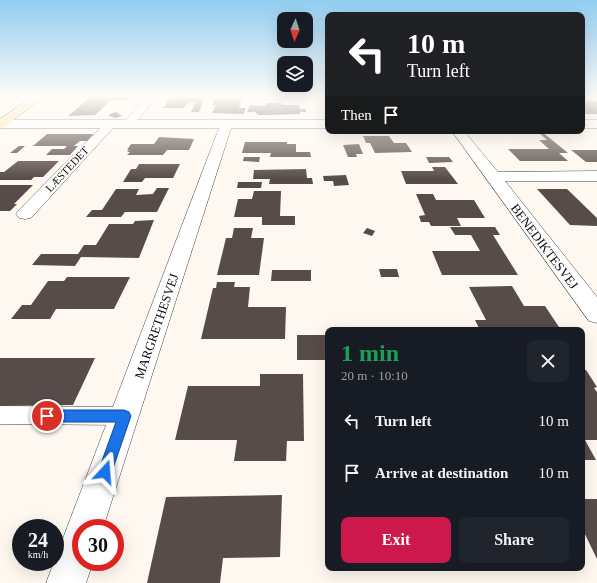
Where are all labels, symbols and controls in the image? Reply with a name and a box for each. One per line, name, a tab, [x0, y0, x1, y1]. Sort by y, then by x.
north arrow	[277, 12, 313, 48]
map controls	[277, 12, 313, 92]
icon: left	[341, 28, 393, 80]
text: 10 m	[407, 28, 465, 59]
button: layers	[277, 56, 313, 92]
text: Turn left	[407, 61, 470, 81]
icon: arrive	[380, 104, 402, 126]
text: Then	[341, 107, 372, 123]
street label: LÆSTEDET	[43, 144, 91, 194]
street label: BENEDIKTESVEJ	[508, 201, 581, 292]
street label: MARGRETHESVEJ	[131, 271, 182, 381]
text: 1 min	[341, 340, 399, 366]
button: close	[527, 340, 569, 382]
text: 20 m · 10:10	[341, 368, 408, 383]
pin	[30, 399, 64, 433]
icon: arrive	[36, 405, 58, 427]
icon: left	[341, 410, 363, 432]
text: Turn left	[375, 413, 432, 429]
text: 10 m	[539, 413, 569, 429]
position arrow	[84, 451, 126, 493]
icon: arrive	[341, 462, 363, 484]
text: Arrive at destination	[375, 465, 508, 481]
text: 10 m	[539, 465, 569, 481]
button: Exit	[341, 517, 451, 563]
button: Share	[459, 517, 569, 563]
speed limit sign: 30	[72, 519, 124, 571]
text: 24	[28, 529, 48, 551]
text: km/h	[28, 549, 48, 560]

